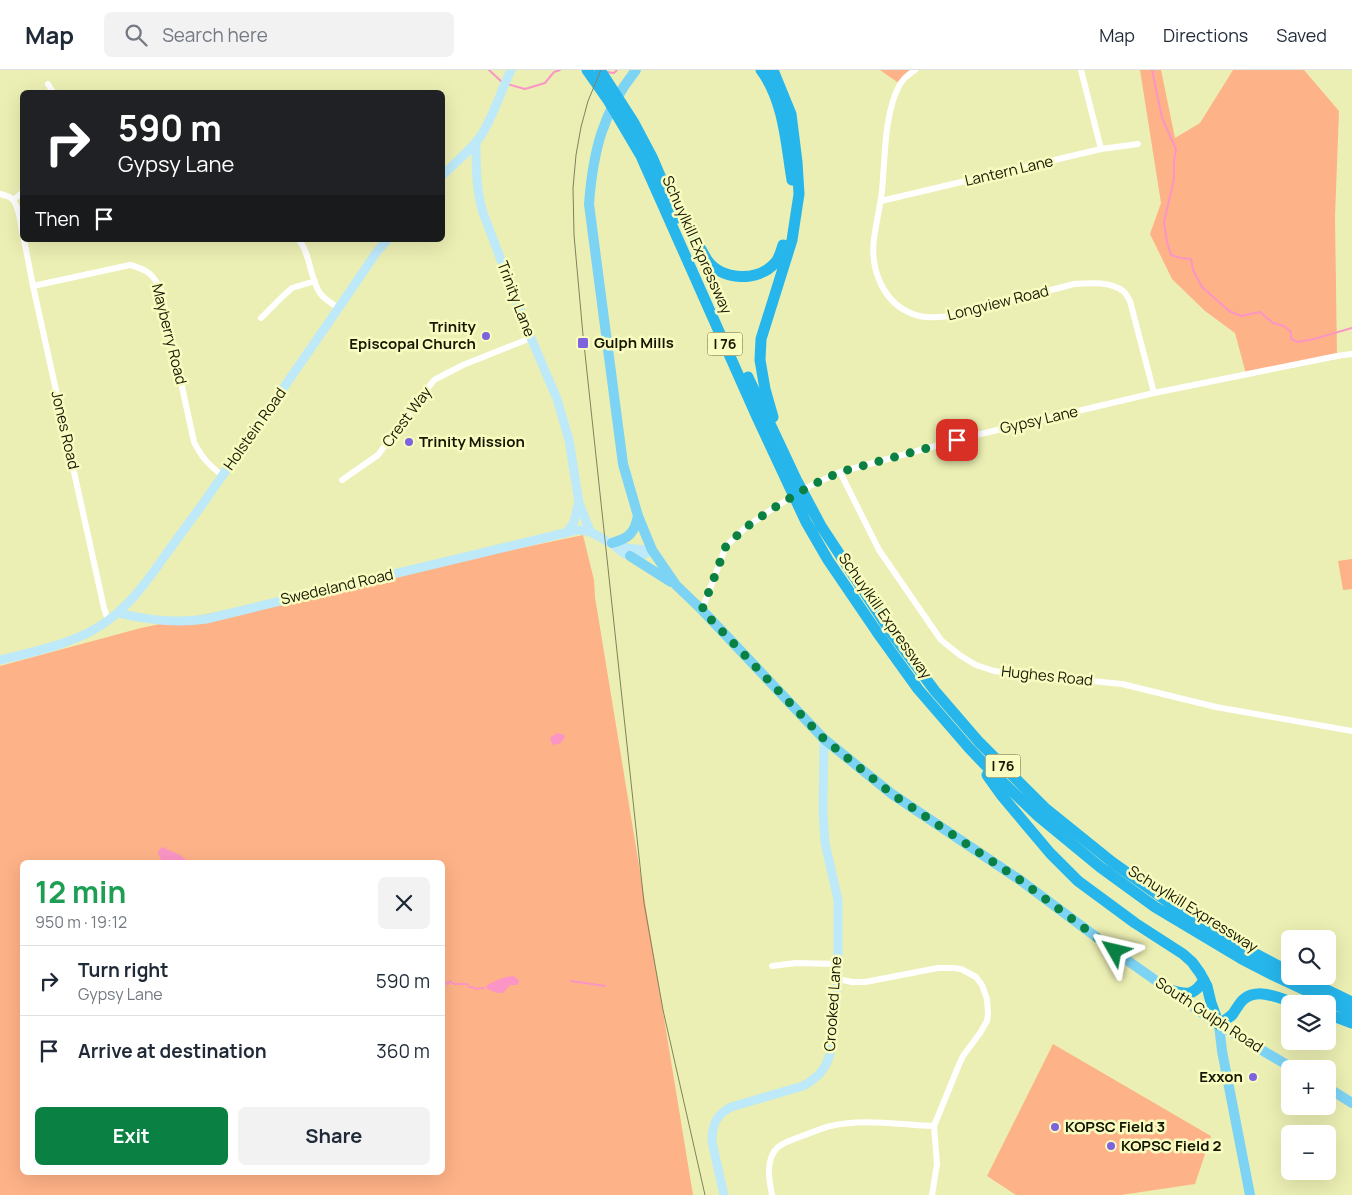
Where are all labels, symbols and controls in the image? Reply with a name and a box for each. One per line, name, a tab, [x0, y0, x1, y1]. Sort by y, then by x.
search box	[104, 12, 454, 57]
text: Map	[25, 18, 74, 51]
icon: search	[122, 21, 150, 49]
text: Search here	[162, 22, 268, 48]
text: Map	[1099, 23, 1135, 47]
text: Directions	[1163, 23, 1248, 47]
text: Saved	[1276, 23, 1327, 47]
text: 590 m	[118, 104, 222, 152]
icon: right	[35, 110, 100, 175]
text: Gypsy Lane	[118, 149, 234, 179]
street label: Lantern Lane	[963, 150, 1055, 191]
street label: Schuylkill Expressway	[657, 172, 737, 317]
icon: arrive	[90, 205, 118, 233]
text: Then	[35, 206, 80, 232]
street label: Trinity Lane	[492, 258, 541, 340]
street label: Longview Road	[945, 280, 1051, 325]
street label: Mayberry Road	[147, 281, 192, 387]
place label: Trinity Episcopal Church	[349, 316, 477, 354]
marker: Trinity Episcopal Church	[480, 330, 492, 342]
place label: Gulph Mills	[594, 332, 674, 353]
road number: I 76	[708, 332, 742, 356]
marker: Gulph Mills	[576, 336, 590, 350]
street label: Crest Way	[377, 382, 436, 451]
street label: Holstein Road	[218, 383, 291, 474]
street label: Jones Road	[46, 389, 85, 471]
street label: Gypsy Lane	[998, 400, 1080, 439]
pin	[936, 419, 978, 461]
icon: arrive	[943, 426, 971, 454]
place label: Trinity Mission	[419, 431, 525, 452]
marker: Trinity Mission	[403, 436, 415, 448]
street label: Schuylkill Expressway	[834, 548, 937, 683]
street label: Swedeland Road	[278, 563, 395, 610]
street label: Hughes Road	[1000, 660, 1094, 691]
road number: I 76	[986, 754, 1020, 778]
street label: Schuylkill Expressway	[1124, 860, 1262, 957]
text: 12 min	[35, 871, 126, 912]
button: close	[378, 877, 430, 929]
text: 950 m · 19:12	[35, 911, 127, 933]
position arrow	[1088, 924, 1140, 976]
map controls	[1281, 930, 1336, 1180]
button: search	[1281, 930, 1336, 985]
street label: Crooked Lane	[819, 955, 846, 1052]
text: Turn right	[78, 957, 168, 983]
icon: right	[35, 967, 63, 995]
text: 590 m	[376, 968, 430, 994]
street label: South Gulph Road	[1151, 972, 1267, 1057]
text: Gypsy Lane	[78, 983, 163, 1005]
button: layers	[1281, 995, 1336, 1050]
icon: arrive	[35, 1037, 63, 1065]
text: Arrive at destination	[78, 1038, 267, 1064]
text: 360 m	[376, 1038, 430, 1064]
button: +	[1281, 1060, 1336, 1115]
place label: Exxon	[1199, 1066, 1243, 1087]
marker: Exxon	[1247, 1071, 1259, 1083]
button: Exit	[35, 1107, 228, 1165]
button: Share	[238, 1107, 430, 1165]
place label: KOPSC Field 3	[1065, 1116, 1165, 1137]
marker: KOPSC Field 3	[1049, 1121, 1061, 1133]
button: −	[1281, 1125, 1336, 1180]
place label: KOPSC Field 2	[1121, 1135, 1221, 1156]
marker: KOPSC Field 2	[1105, 1140, 1117, 1152]

